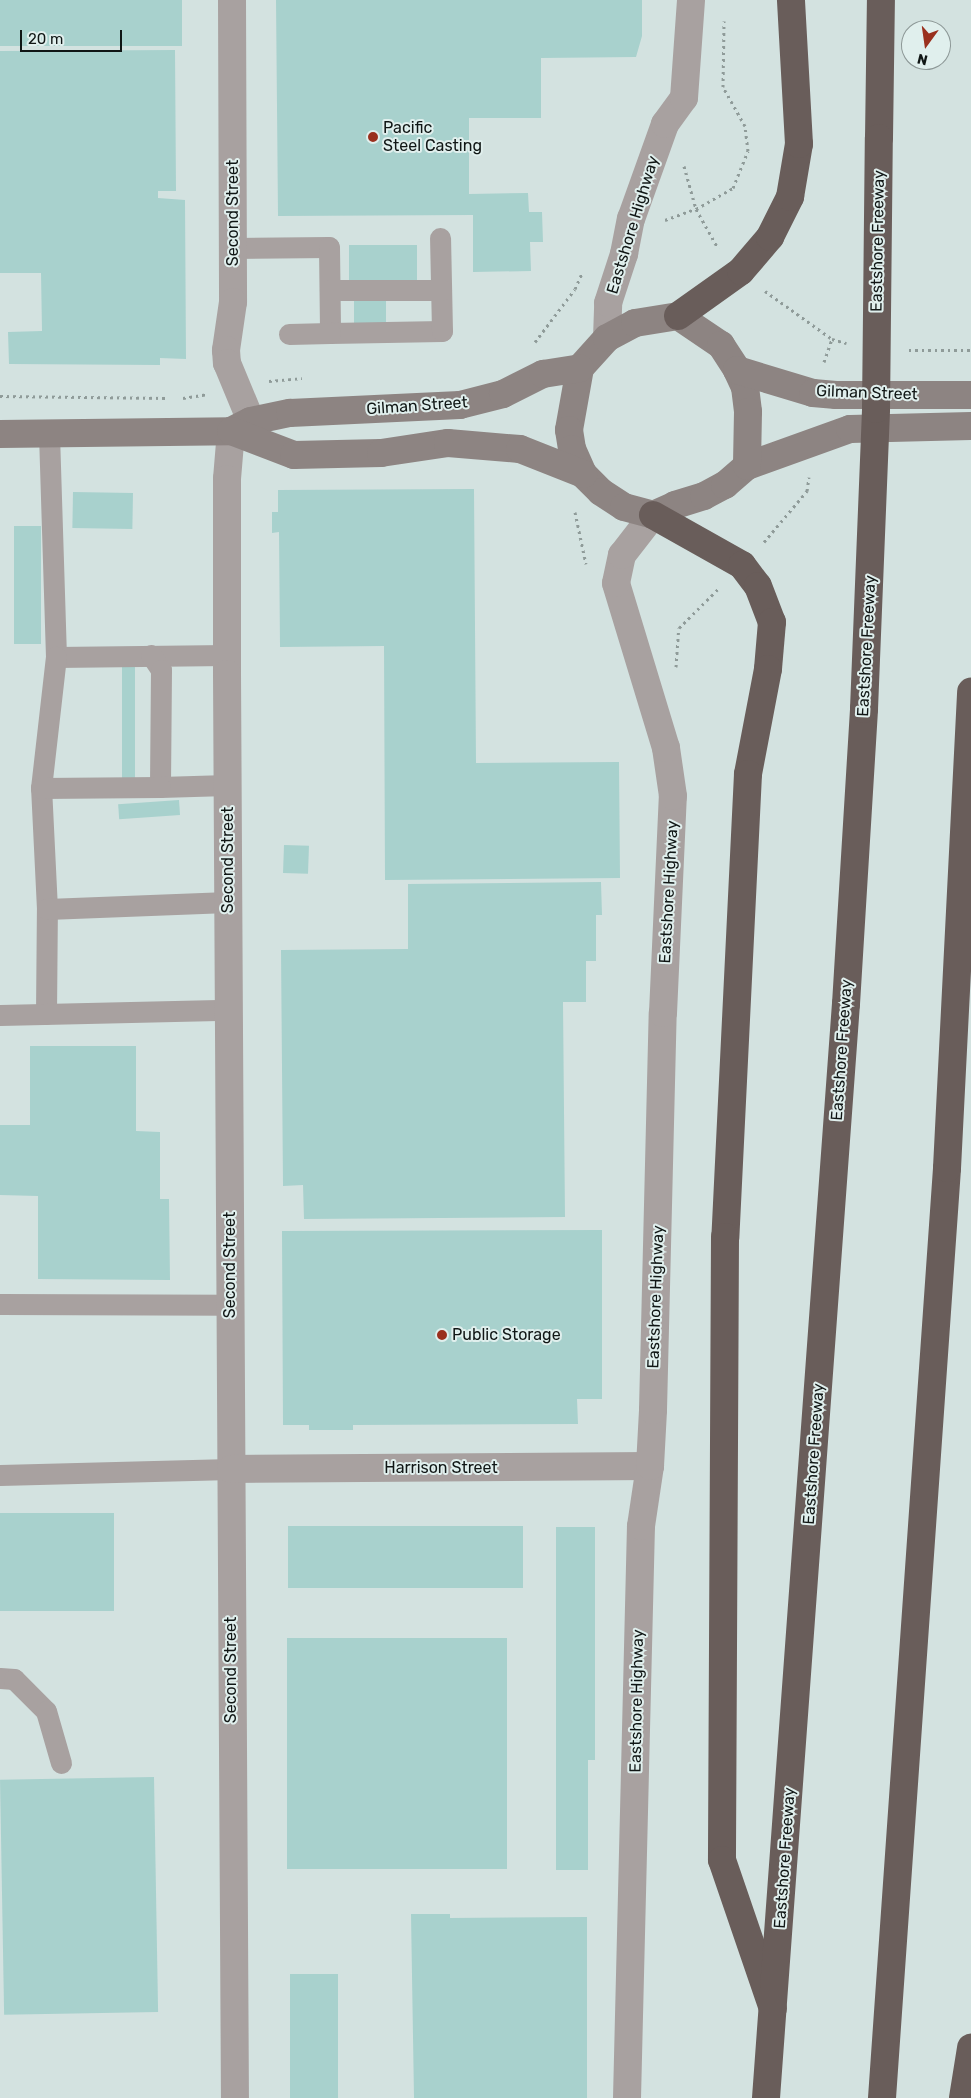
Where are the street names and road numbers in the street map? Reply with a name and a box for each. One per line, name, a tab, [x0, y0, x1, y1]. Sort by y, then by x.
street label: Eastshore Highway	[603, 154, 663, 296]
street label: Second Street	[223, 160, 243, 266]
street label: Eastshore Freeway	[867, 170, 889, 312]
street label: Gilman Street	[816, 382, 918, 404]
street label: Gilman Street	[366, 393, 468, 419]
street label: Eastshore Freeway	[854, 575, 880, 717]
street label: Second Street	[218, 807, 238, 913]
street label: Eastshore Highway	[656, 820, 682, 964]
street label: Eastshore Freeway	[827, 979, 857, 1121]
street label: Second Street	[220, 1212, 240, 1318]
street label: Eastshore Highway	[644, 1225, 668, 1369]
street label: Eastshore Freeway	[799, 1383, 829, 1525]
street label: Harrison Street	[384, 1458, 498, 1478]
street label: Second Street	[221, 1617, 241, 1723]
street label: Eastshore Highway	[626, 1629, 648, 1773]
street label: Eastshore Freeway	[770, 1787, 800, 1929]

